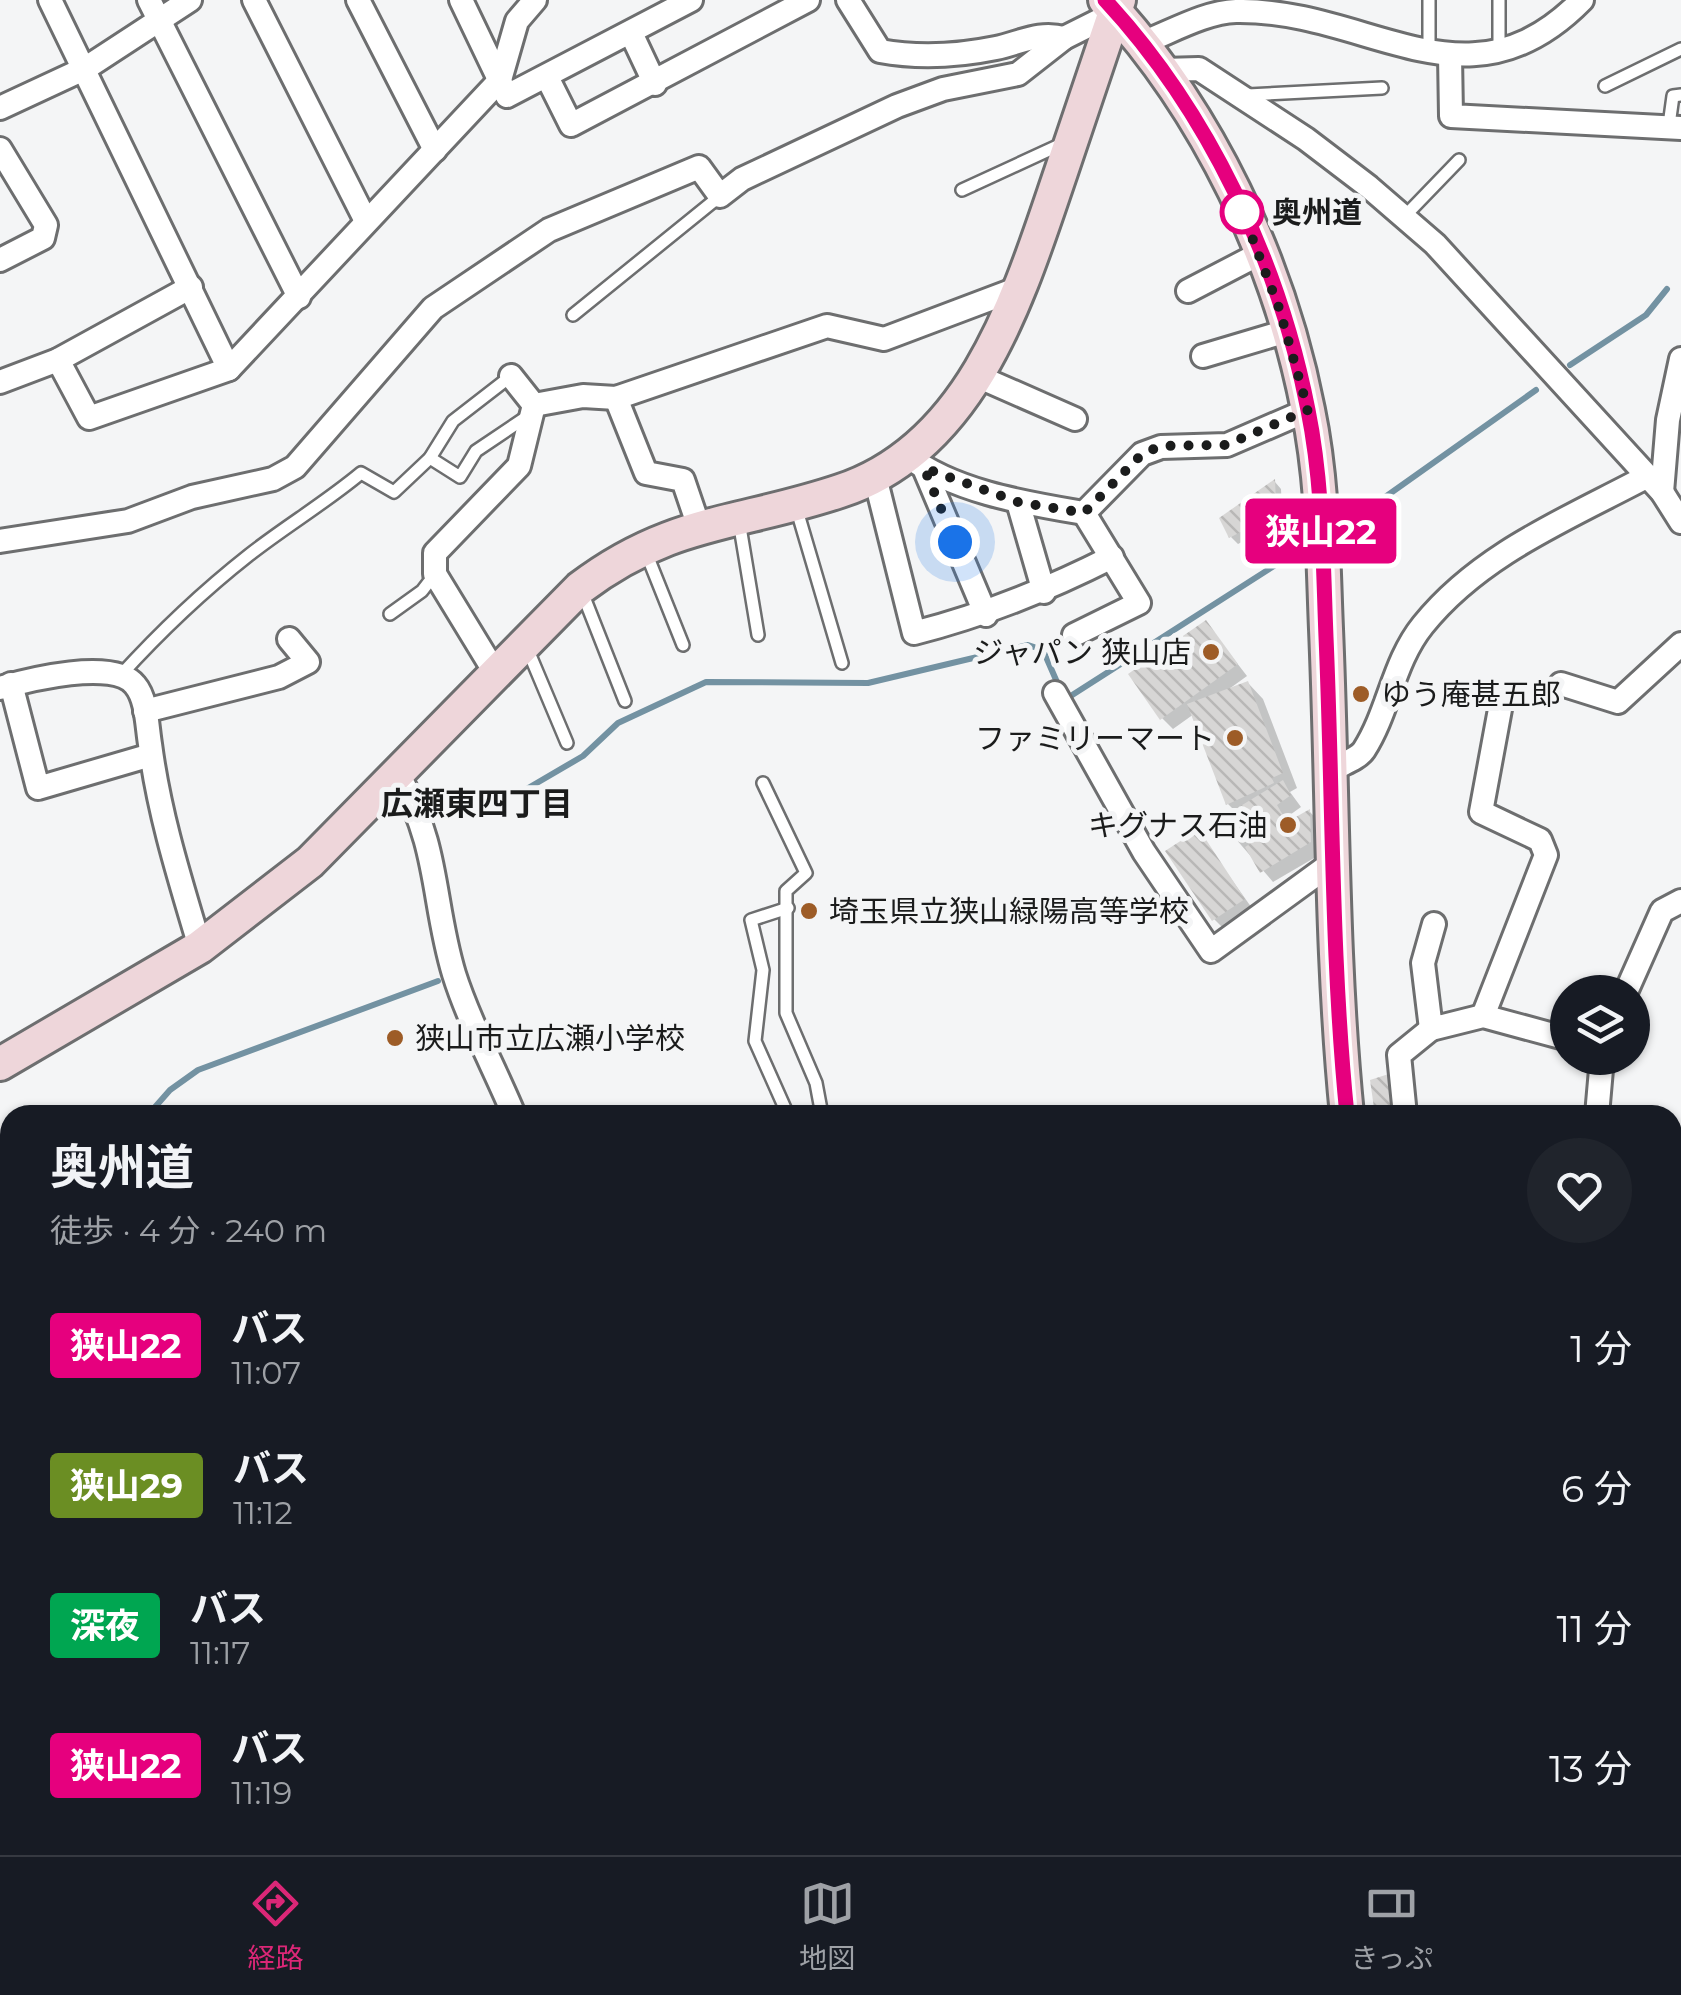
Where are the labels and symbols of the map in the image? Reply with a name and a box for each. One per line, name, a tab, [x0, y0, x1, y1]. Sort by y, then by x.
marker: 奥州道	[1221, 191, 1263, 233]
place label: 奥州道	[1272, 194, 1362, 231]
line badge: 狭山22	[1251, 498, 1391, 564]
your location	[930, 517, 980, 567]
place label: ジャパン 狭山店	[973, 634, 1191, 671]
marker: ジャパン 狭山店	[1200, 641, 1222, 663]
place label: ゆう庵甚五郎	[1381, 676, 1561, 713]
marker: ゆう庵甚五郎	[1350, 683, 1372, 705]
place label: ファミリーマート	[975, 720, 1215, 757]
marker: ファミリーマート	[1224, 727, 1246, 749]
district label: 広瀬東四丁目	[381, 784, 573, 823]
place label: キグナス石油	[1088, 807, 1268, 844]
marker: キグナス石油	[1277, 814, 1299, 836]
place label: 埼玉県立狭山緑陽高等学校	[829, 893, 1189, 930]
marker: 埼玉県立狭山緑陽高等学校	[798, 900, 820, 922]
place label: 狭山市立広瀬小学校	[415, 1020, 685, 1057]
marker: 狭山市立広瀬小学校	[384, 1027, 406, 1049]

